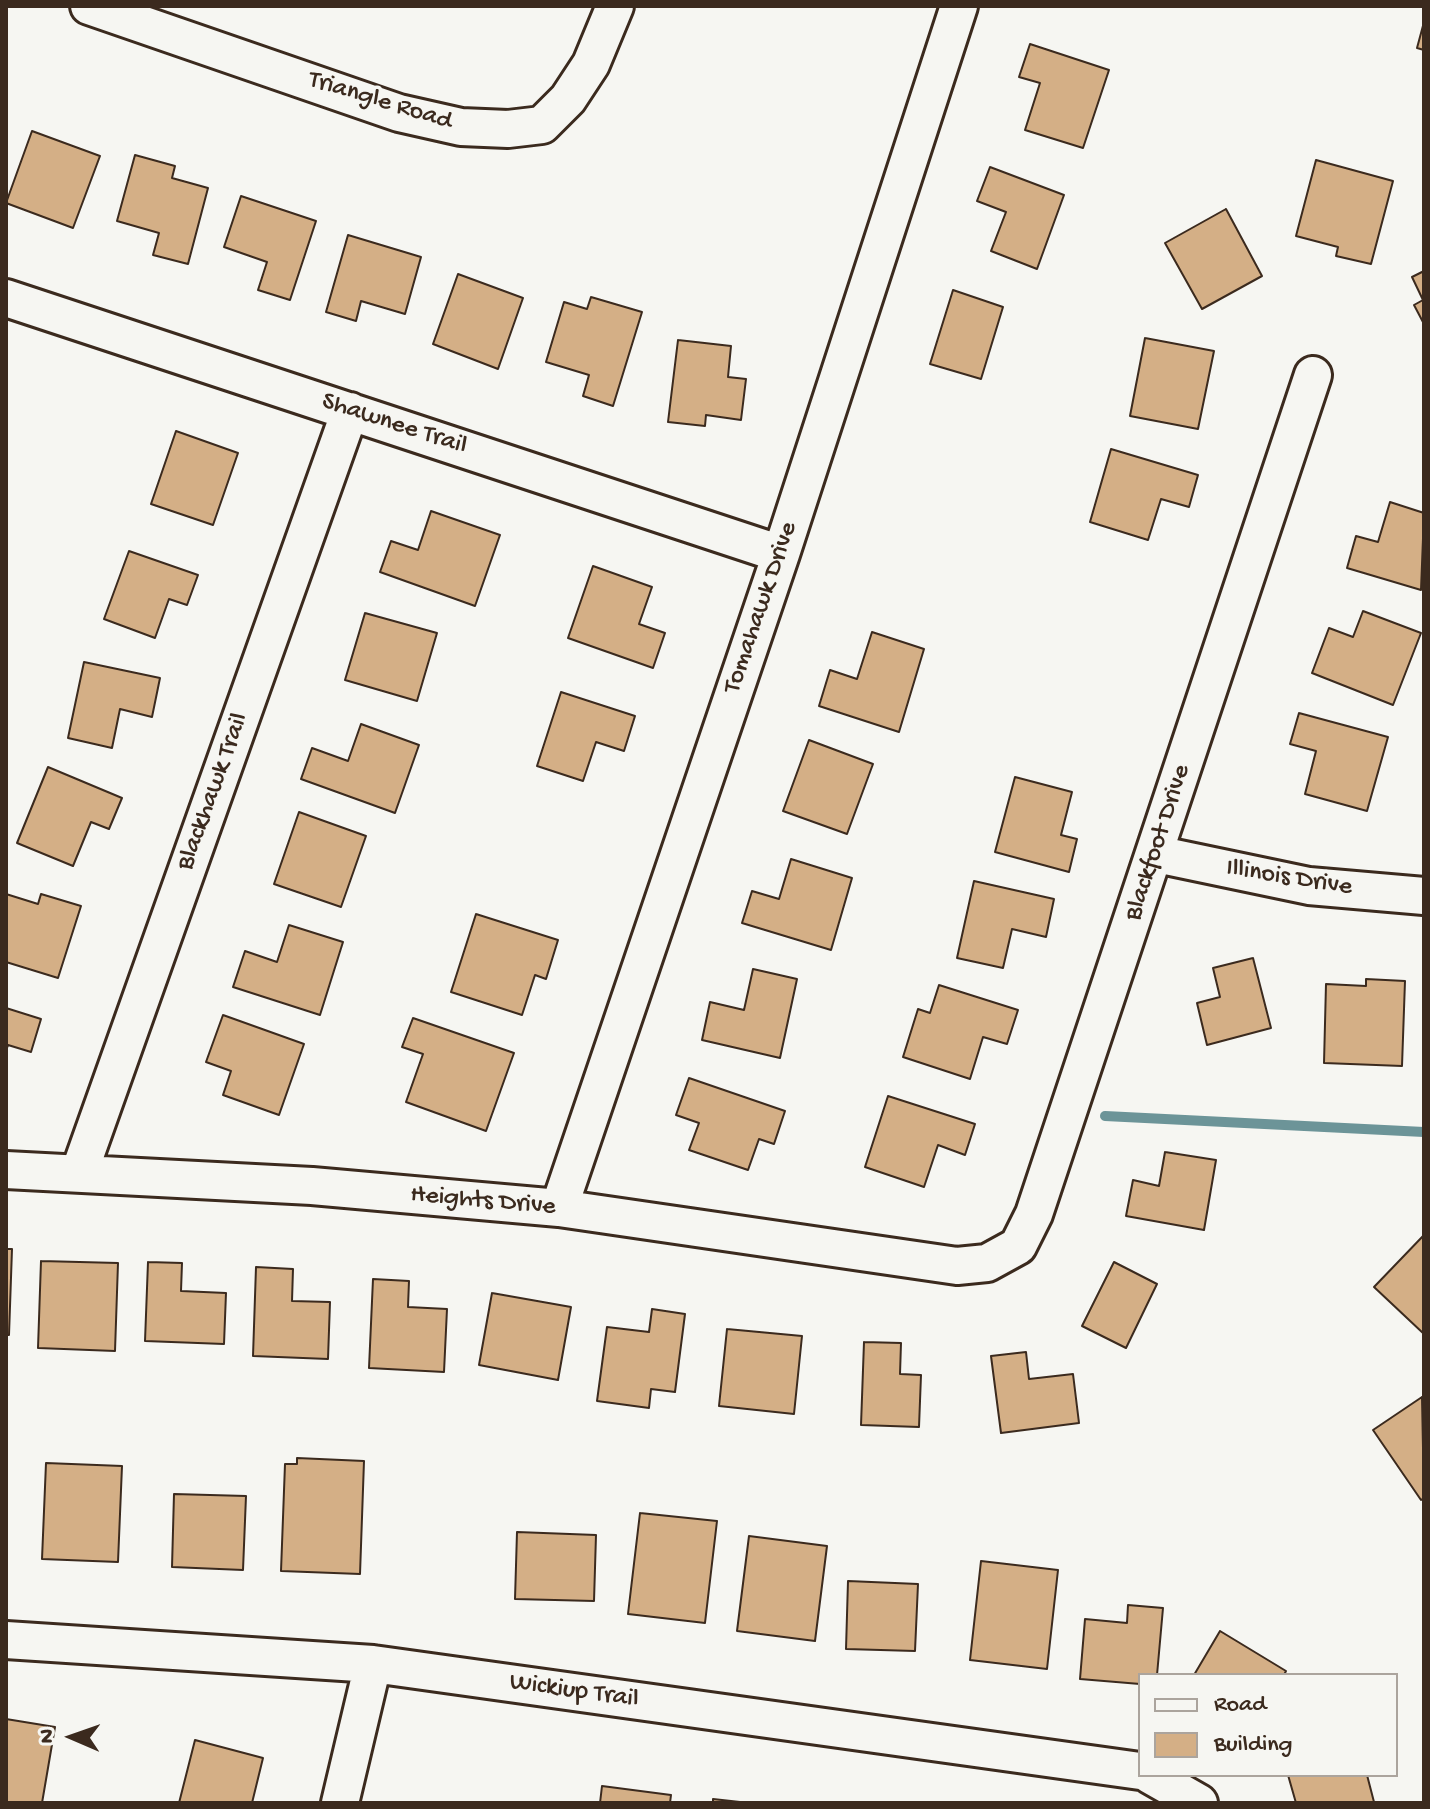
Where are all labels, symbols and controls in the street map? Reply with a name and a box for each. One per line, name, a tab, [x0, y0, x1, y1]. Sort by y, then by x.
street label: Triangle Road	[304, 65, 456, 139]
street label: Shawnee Trail	[317, 387, 471, 463]
street label: Tomahawk Drive	[718, 518, 806, 698]
street label: Blackhawk Trail	[171, 709, 257, 875]
street label: Blackfoot Drive	[1119, 761, 1199, 925]
street label: Illinois Drive	[1224, 854, 1354, 904]
street label: Heights Drive	[409, 1180, 557, 1224]
street label: Wickiup Trail	[507, 1668, 641, 1716]
legend	[1138, 1673, 1398, 1777]
text: Road	[1214, 1691, 1266, 1720]
north arrow	[32, 1697, 112, 1777]
text: N	[35, 1729, 61, 1744]
text: Building	[1214, 1731, 1292, 1760]

